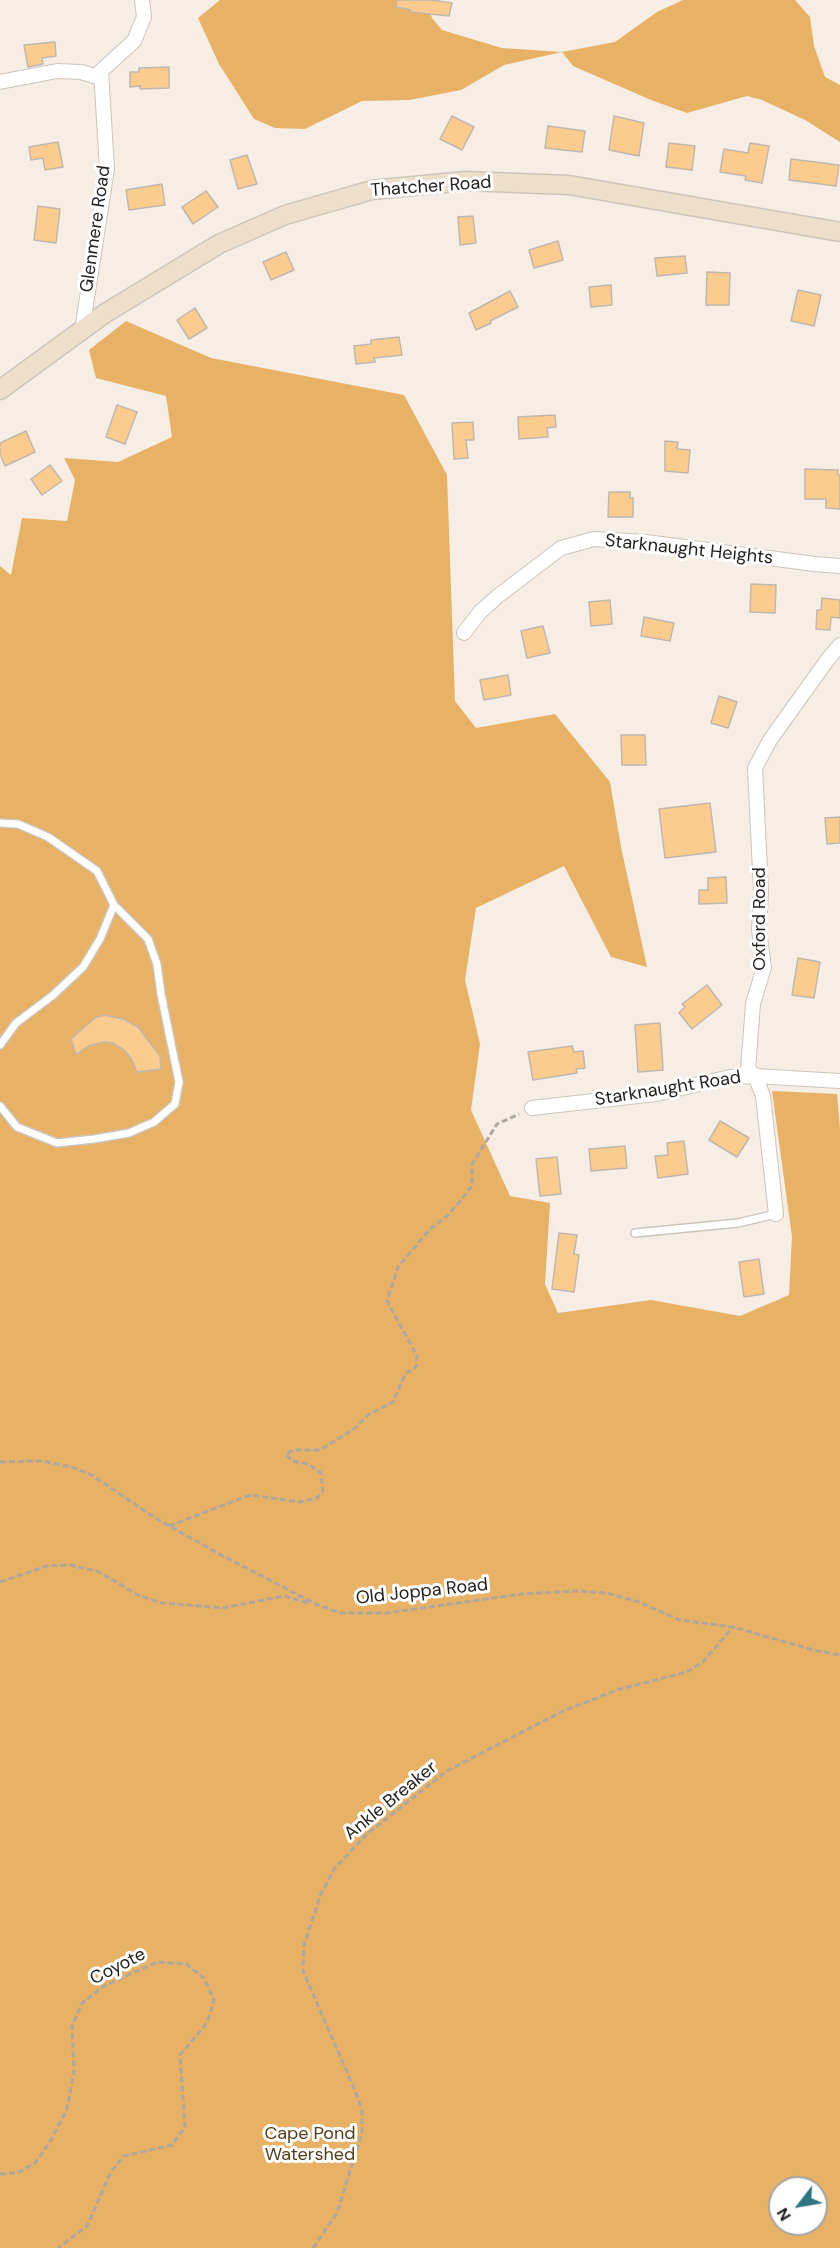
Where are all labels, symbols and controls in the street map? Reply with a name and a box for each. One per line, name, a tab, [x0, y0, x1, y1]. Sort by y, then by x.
street label: Glenmere Road	[76, 164, 116, 294]
street label: Thatcher Road	[370, 172, 492, 202]
street label: Starknaught Heights	[604, 530, 774, 570]
street label: Oxford Road	[749, 867, 771, 971]
street label: Starknaught Road	[593, 1067, 743, 1111]
street label: Old Joppa Road	[355, 1574, 489, 1610]
street label: Ankle Breaker	[340, 1757, 442, 1845]
street label: Coyote	[87, 1944, 149, 1990]
park label: Cape Pond Watershed	[264, 2123, 356, 2166]
north arrow	[768, 2176, 828, 2236]
text: N	[772, 2204, 796, 2225]

